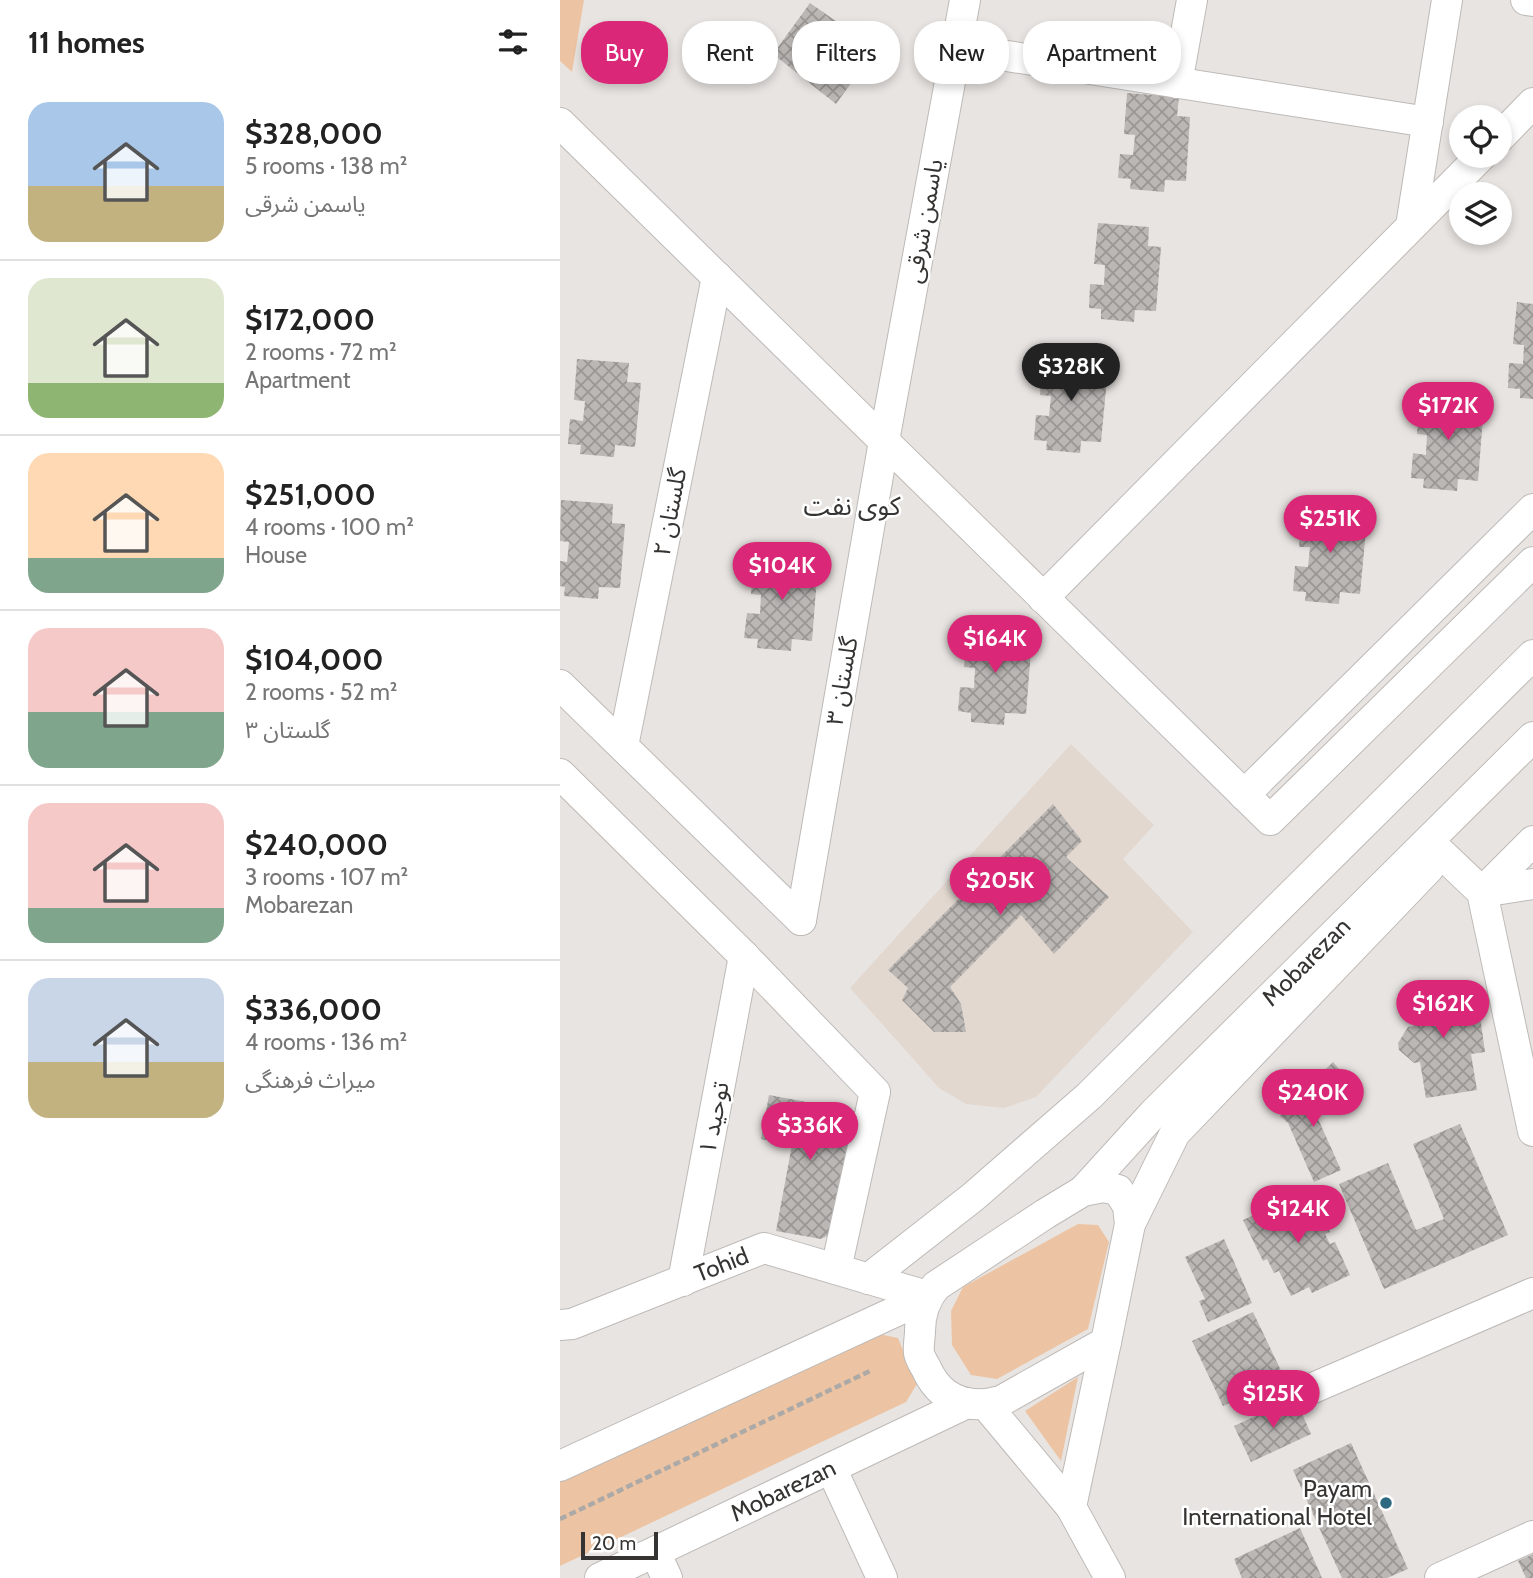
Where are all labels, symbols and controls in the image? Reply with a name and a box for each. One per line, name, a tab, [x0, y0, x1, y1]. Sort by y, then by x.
chip: Buy	[581, 21, 668, 84]
chip: Rent	[682, 21, 778, 84]
chip: Filters	[792, 21, 900, 84]
chip: New	[914, 21, 1009, 84]
chip: Apartment	[1023, 21, 1181, 84]
icon: filters	[494, 23, 532, 61]
text: 11 homes	[28, 24, 145, 61]
map controls	[1449, 105, 1512, 245]
button: locate	[1449, 105, 1512, 168]
text: $328,000	[245, 115, 383, 152]
icon: home	[84, 130, 168, 214]
text: 5 rooms · 138 m²	[245, 152, 407, 180]
street label: یاسمن شرقی	[898, 156, 949, 285]
button: layers	[1449, 182, 1512, 245]
text: یاسمن شرقی	[245, 190, 366, 218]
text: $172,000	[245, 301, 375, 338]
icon: home	[84, 306, 168, 390]
text: 2 rooms · 72 m²	[245, 338, 397, 366]
pin: $328K	[1022, 344, 1120, 403]
text: $328K	[1038, 352, 1104, 380]
text: Apartment	[245, 366, 350, 394]
pin: $172K	[1399, 382, 1497, 442]
text: $172K	[1418, 391, 1478, 419]
street label: گلستان ۲	[647, 464, 692, 558]
text: $251,000	[245, 476, 376, 513]
icon: home	[84, 481, 168, 565]
district label: کوی نفت	[804, 490, 901, 522]
pin: $251K	[1281, 496, 1379, 555]
text: $251K	[1300, 504, 1360, 532]
text: 4 rooms · 100 m²	[245, 513, 414, 541]
text: House	[245, 541, 307, 569]
pin: $104K	[733, 542, 831, 602]
text: $104K	[749, 551, 815, 579]
pin: $164K	[946, 616, 1044, 675]
text: $164K	[963, 624, 1027, 652]
street label: گلستان ۳	[820, 633, 864, 727]
text: $104,000	[245, 641, 384, 678]
icon: home	[84, 656, 168, 740]
text: 2 rooms · 52 m²	[245, 678, 398, 706]
text: گلستان ۳	[245, 716, 330, 744]
text: $240,000	[245, 826, 388, 863]
icon: home	[84, 831, 168, 915]
pin: $205K	[951, 858, 1049, 917]
text: 3 rooms · 107 m²	[245, 863, 408, 891]
text: $205K	[966, 866, 1034, 894]
text: Mobarezan	[245, 891, 353, 919]
street label: Mobarezan	[1256, 911, 1356, 1012]
pin: $162K	[1394, 981, 1492, 1040]
text: $162K	[1412, 989, 1474, 1017]
text: $336,000	[245, 991, 382, 1028]
icon: home	[84, 1006, 168, 1090]
text: 4 rooms · 136 m²	[245, 1028, 407, 1056]
text: میراث فرهنگی	[245, 1066, 376, 1094]
pin: $240K	[1264, 1070, 1362, 1129]
text: $240K	[1278, 1078, 1348, 1106]
street label: توحید ۱	[692, 1079, 735, 1157]
pin: $336K	[761, 1102, 859, 1162]
text: $336K	[777, 1111, 843, 1139]
pin: $124K	[1249, 1186, 1347, 1245]
text: $124K	[1267, 1194, 1329, 1222]
street label: Tohid	[690, 1241, 753, 1288]
pin: $125K	[1224, 1370, 1322, 1430]
text: $125K	[1243, 1379, 1303, 1407]
street label: Mobarezan	[726, 1453, 840, 1528]
place label: Payam International Hotel	[1182, 1474, 1372, 1531]
marker: Payam International Hotel	[1378, 1495, 1394, 1511]
scale bar	[581, 1529, 658, 1561]
text: 20 m	[592, 1532, 636, 1555]

